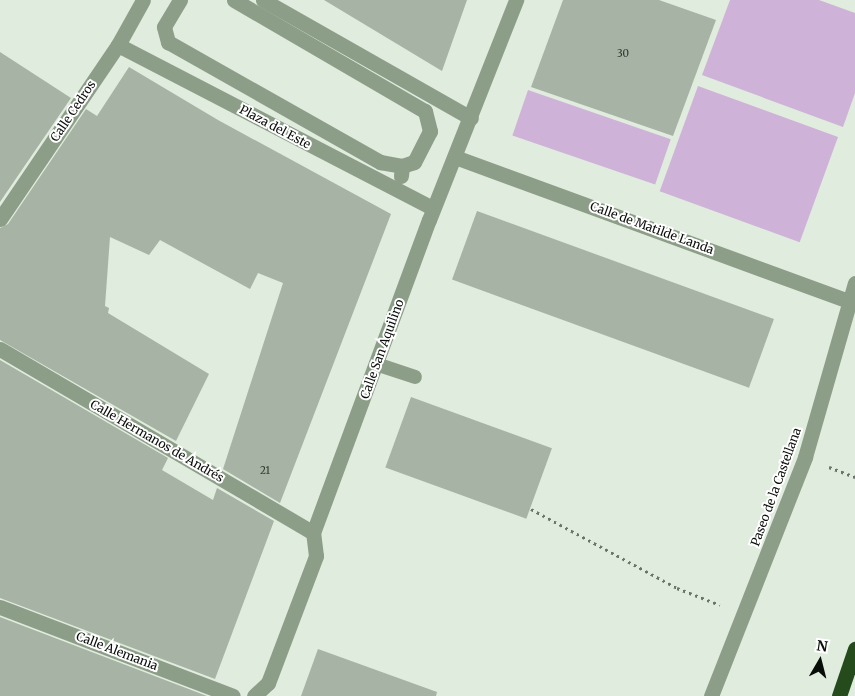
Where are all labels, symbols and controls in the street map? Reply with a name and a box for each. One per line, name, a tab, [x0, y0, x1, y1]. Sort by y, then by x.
house number: 30	[617, 48, 629, 60]
street label: Calle Cedros	[47, 78, 99, 144]
street label: Plaza del Este	[237, 102, 313, 152]
street label: Calle de Matilde Landa	[588, 199, 716, 257]
street label: Calle San Aquilino	[357, 297, 407, 401]
street label: Calle Hermanos de Andrés	[88, 397, 226, 485]
street label: Paseo de la Castellana	[748, 426, 804, 548]
house number: 21	[260, 465, 270, 477]
street label: Calle Alemania	[74, 629, 160, 673]
north arrow	[795, 636, 845, 686]
text: N	[815, 636, 829, 656]

